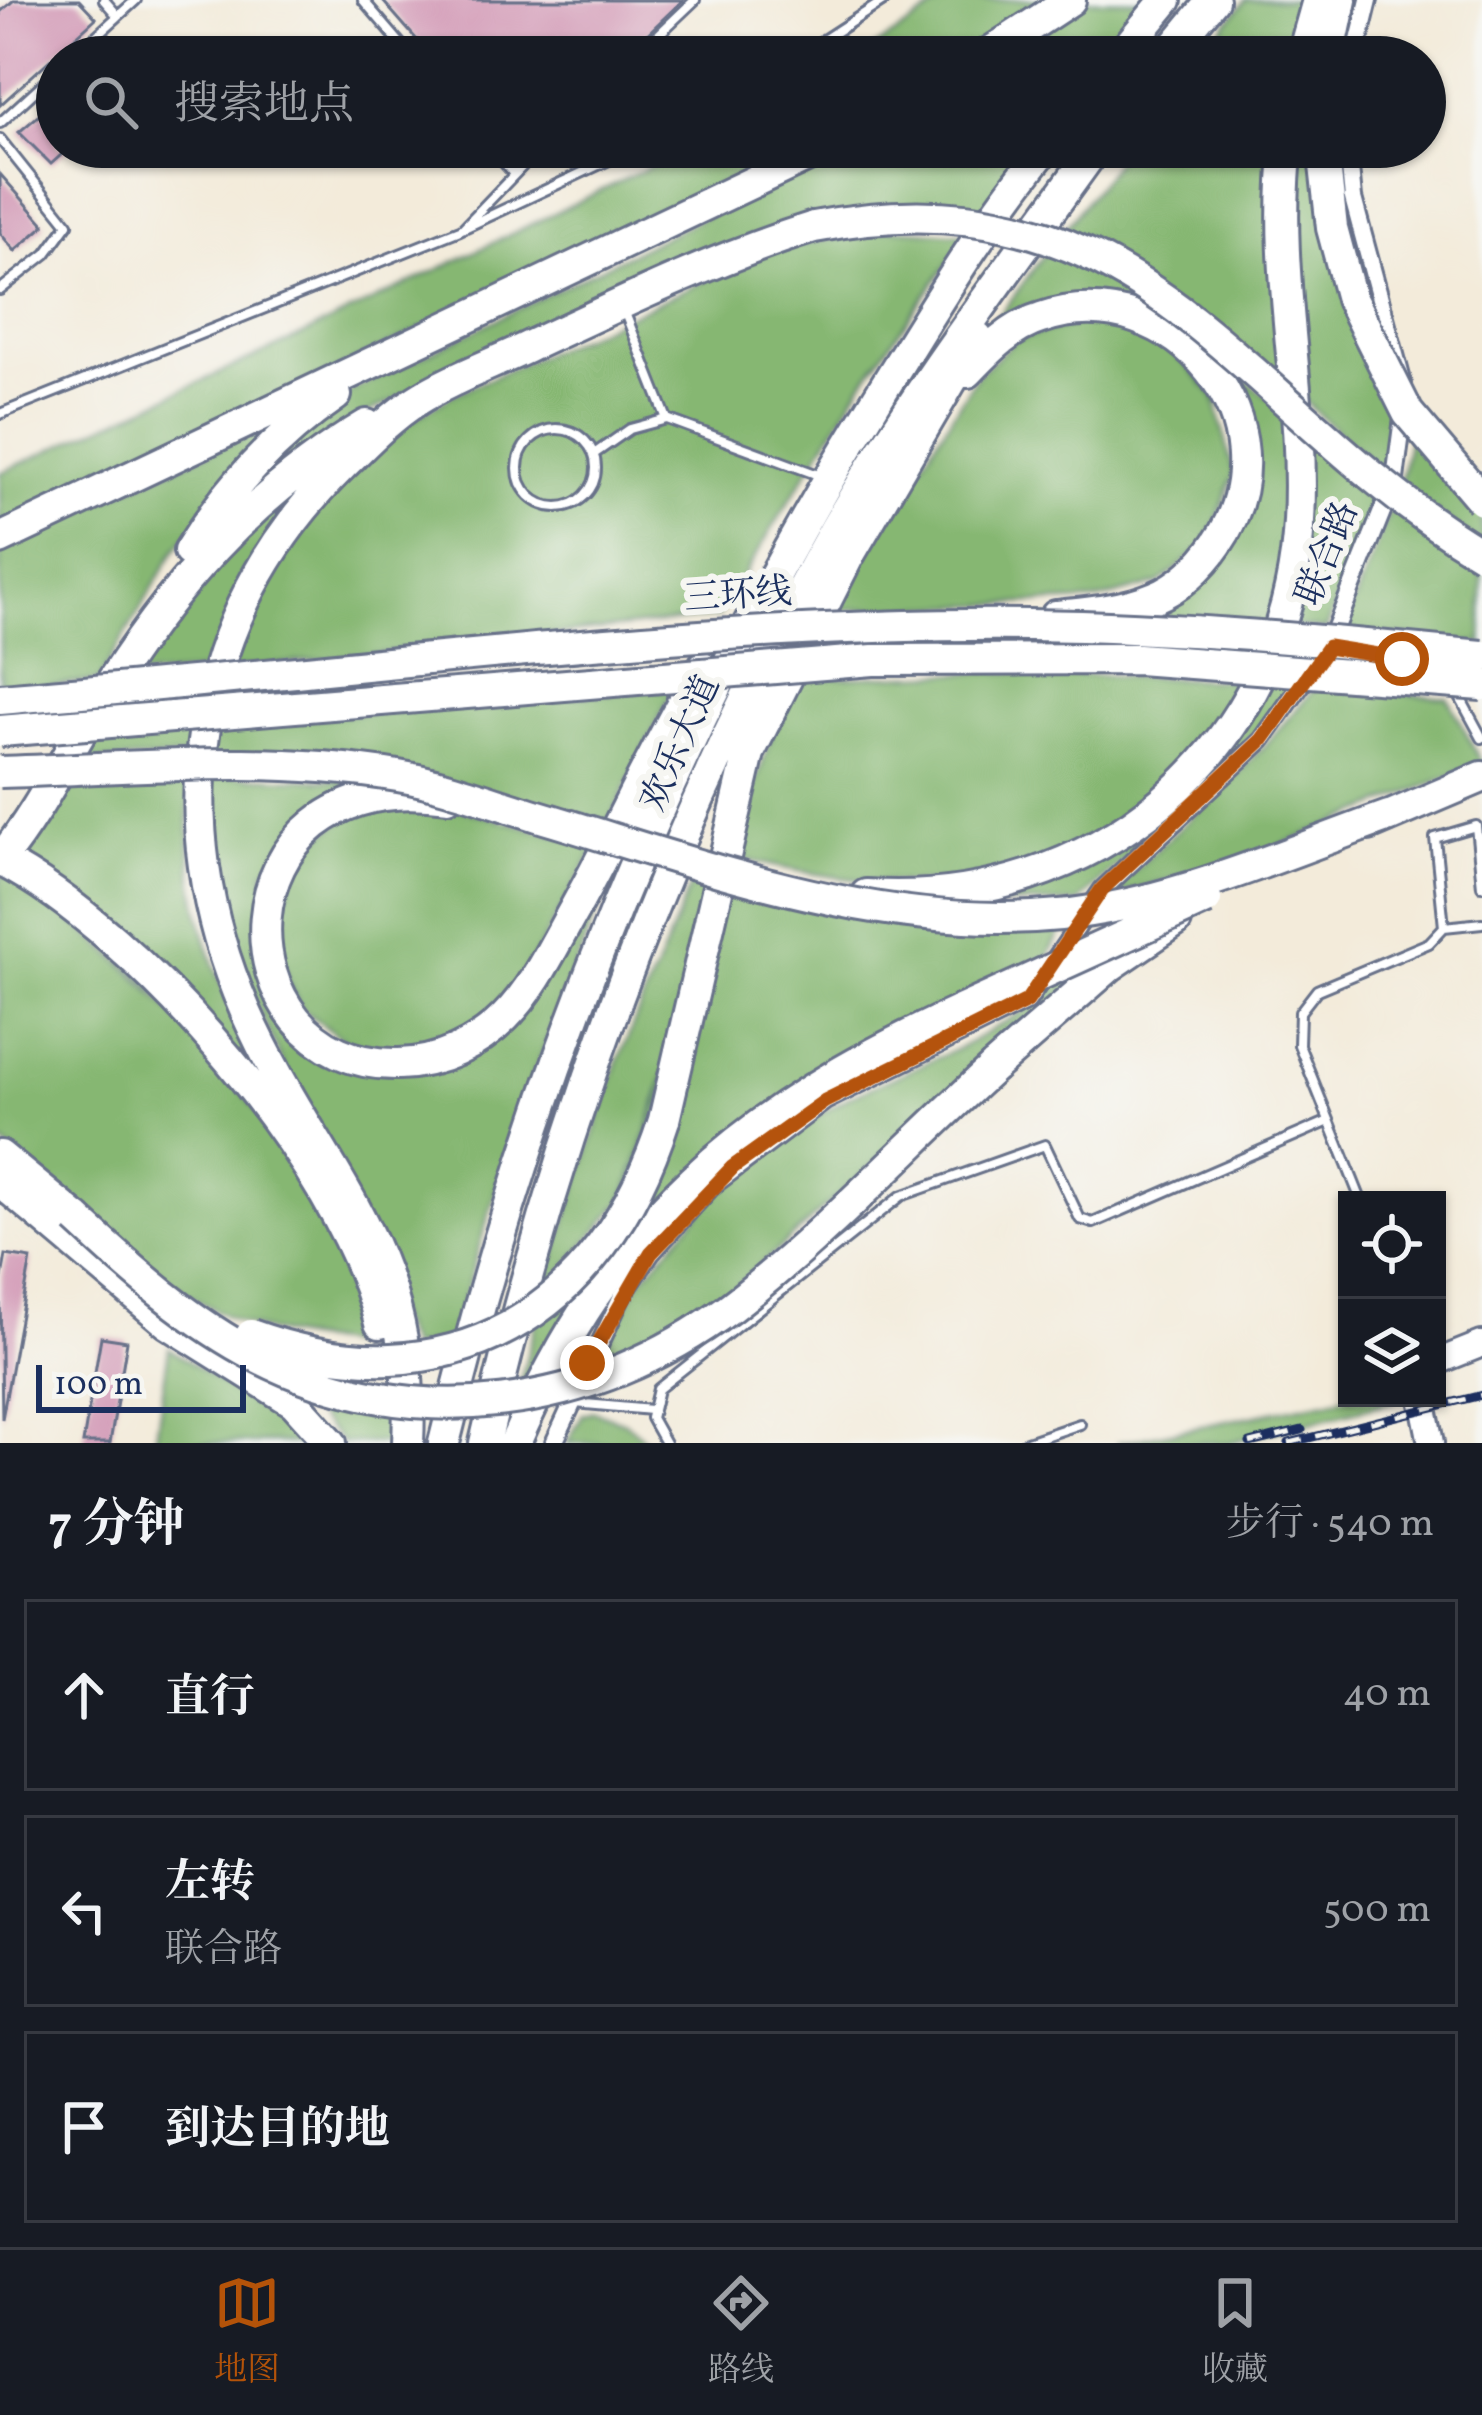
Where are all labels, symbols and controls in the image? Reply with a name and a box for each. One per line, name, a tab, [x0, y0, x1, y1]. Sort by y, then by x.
search box	[36, 36, 1446, 168]
icon: search	[78, 69, 144, 135]
text: 搜索地点	[174, 75, 354, 138]
street label: 联合路	[1286, 495, 1372, 613]
street label: 三环线	[682, 568, 794, 626]
route start	[1375, 632, 1429, 686]
street label: 欢乐大道	[630, 668, 734, 820]
map controls	[1338, 1191, 1446, 1407]
button: locate	[1338, 1191, 1446, 1299]
button: layers	[1338, 1299, 1446, 1407]
route end	[560, 1336, 614, 1390]
scale bar	[36, 1359, 246, 1412]
text: 100 m	[54, 1363, 143, 1409]
text: 7 分钟	[48, 1491, 185, 1562]
text: 步行 · 540 m	[1226, 1498, 1434, 1552]
icon: ahead	[51, 1662, 117, 1728]
text: 直行	[165, 1668, 255, 1731]
text: 40 m	[1343, 1668, 1431, 1722]
text: 左转	[165, 1853, 255, 1916]
icon: left	[51, 1878, 117, 1944]
text: 500 m	[1323, 1884, 1431, 1938]
text: 联合路	[165, 1924, 282, 1978]
icon: arrive	[51, 2094, 117, 2160]
text: 到达目的地	[165, 2100, 390, 2163]
tab: 地图	[214, 2270, 280, 2395]
tab: 路线	[708, 2270, 774, 2395]
tab: 收藏	[1202, 2270, 1268, 2395]

